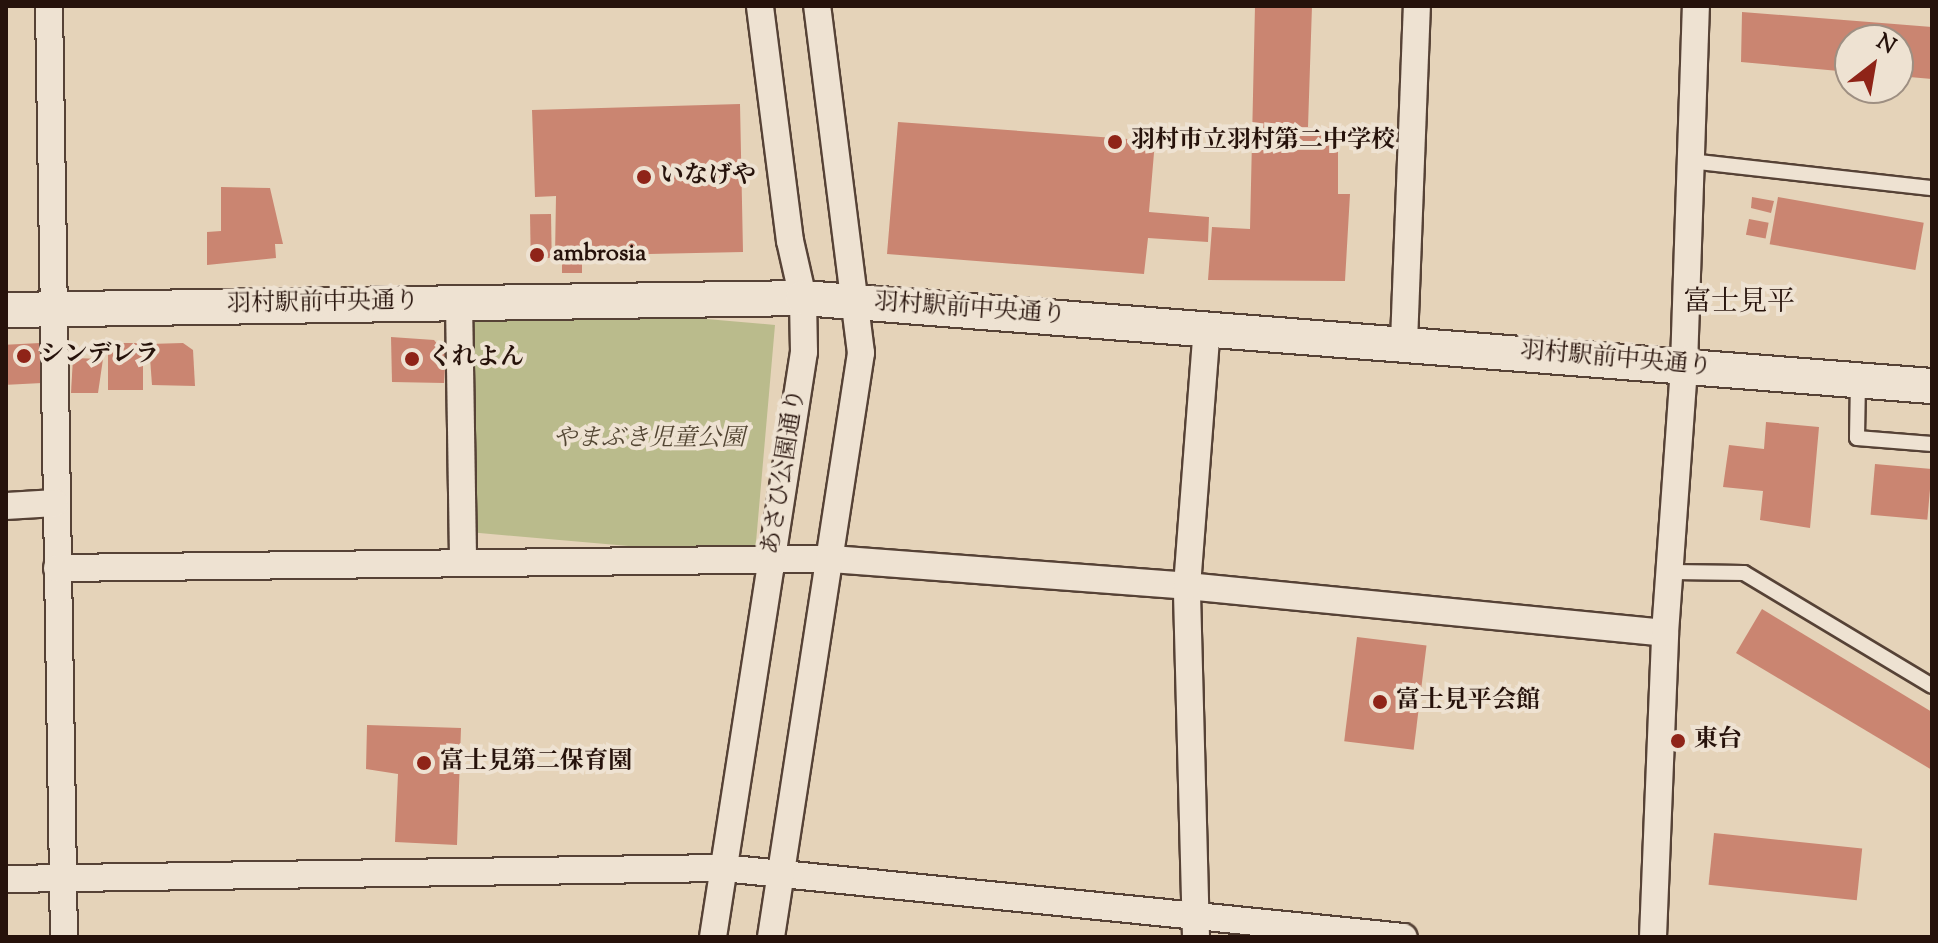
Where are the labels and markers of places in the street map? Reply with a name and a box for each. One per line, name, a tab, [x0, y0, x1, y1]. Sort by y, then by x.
place label: 羽村市立羽村第二中学校	[1131, 128, 1395, 156]
marker: 羽村市立羽村第二中学校	[1106, 133, 1124, 151]
place label: いなげや	[660, 163, 756, 191]
marker: いなげや	[635, 168, 653, 186]
place label: ambrosia	[553, 241, 646, 269]
marker: ambrosia	[528, 246, 546, 264]
place label: シンデレラ	[40, 342, 160, 370]
place label: くれよん	[428, 345, 524, 373]
marker: シンデレラ	[15, 347, 33, 365]
marker: くれよん	[403, 350, 421, 368]
place label: 富士見平会館	[1396, 688, 1540, 716]
marker: 富士見平会館	[1371, 693, 1389, 711]
place label: 東台	[1694, 727, 1742, 755]
marker: 東台	[1669, 732, 1687, 750]
place label: 富士見第二保育園	[440, 749, 632, 777]
marker: 富士見第二保育園	[415, 754, 433, 772]

